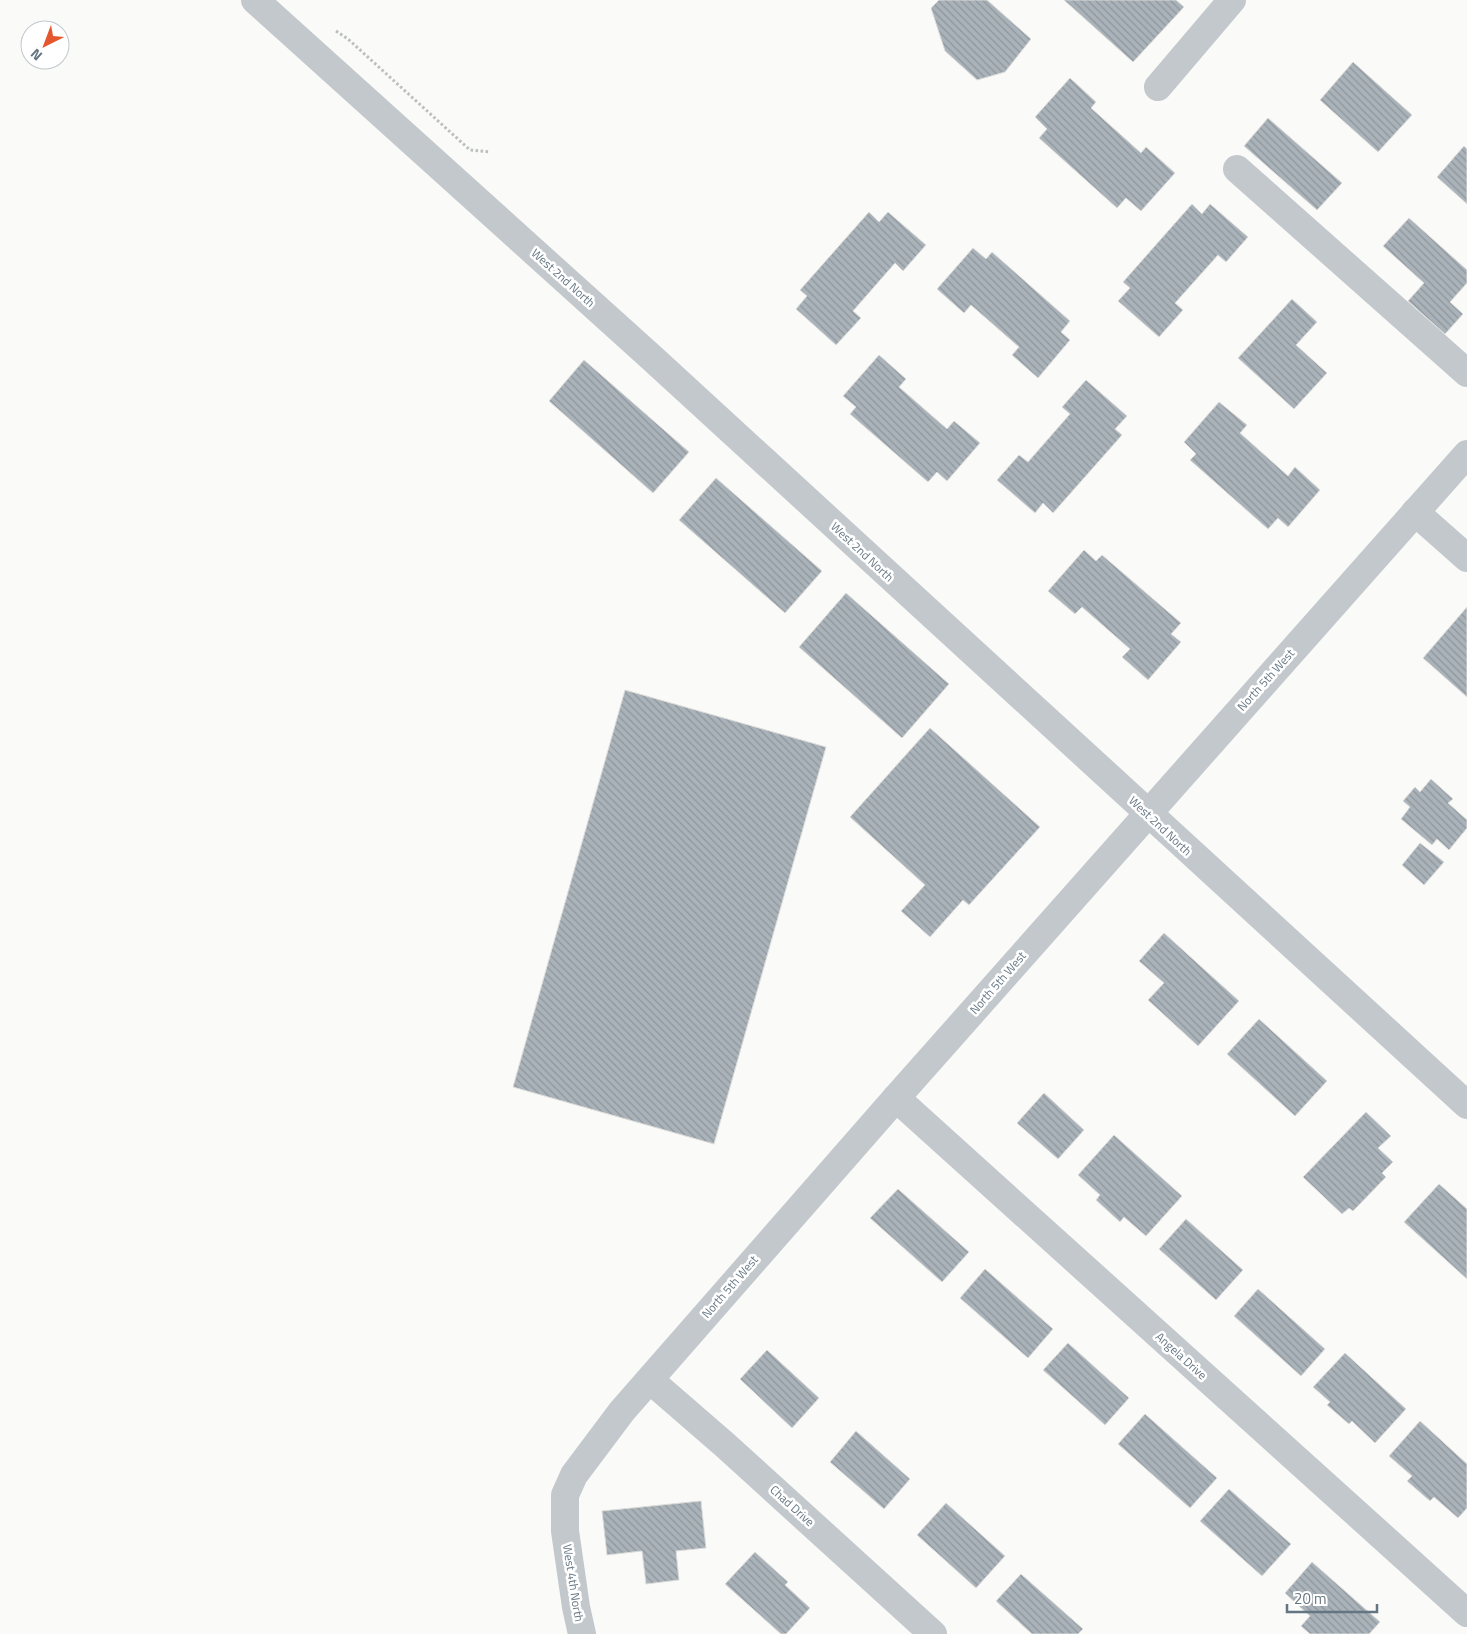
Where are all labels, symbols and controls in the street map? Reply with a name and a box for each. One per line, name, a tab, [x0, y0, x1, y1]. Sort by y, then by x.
north arrow	[20, 20, 70, 70]
text: N	[25, 44, 47, 66]
street label: West 2nd North	[527, 244, 600, 312]
street label: West 2nd North	[827, 517, 898, 586]
street label: North 5th West	[1232, 644, 1299, 715]
street label: West 2nd North	[1125, 791, 1196, 860]
street label: North 5th West	[965, 946, 1031, 1018]
street label: North 5th West	[697, 1250, 763, 1322]
street label: Angela Drive	[1151, 1327, 1211, 1384]
street label: Chad Drive	[766, 1480, 819, 1531]
street label: West 4th North	[558, 1543, 589, 1623]
scale bar	[1287, 1582, 1377, 1614]
text: 20 m	[1294, 1587, 1327, 1610]

